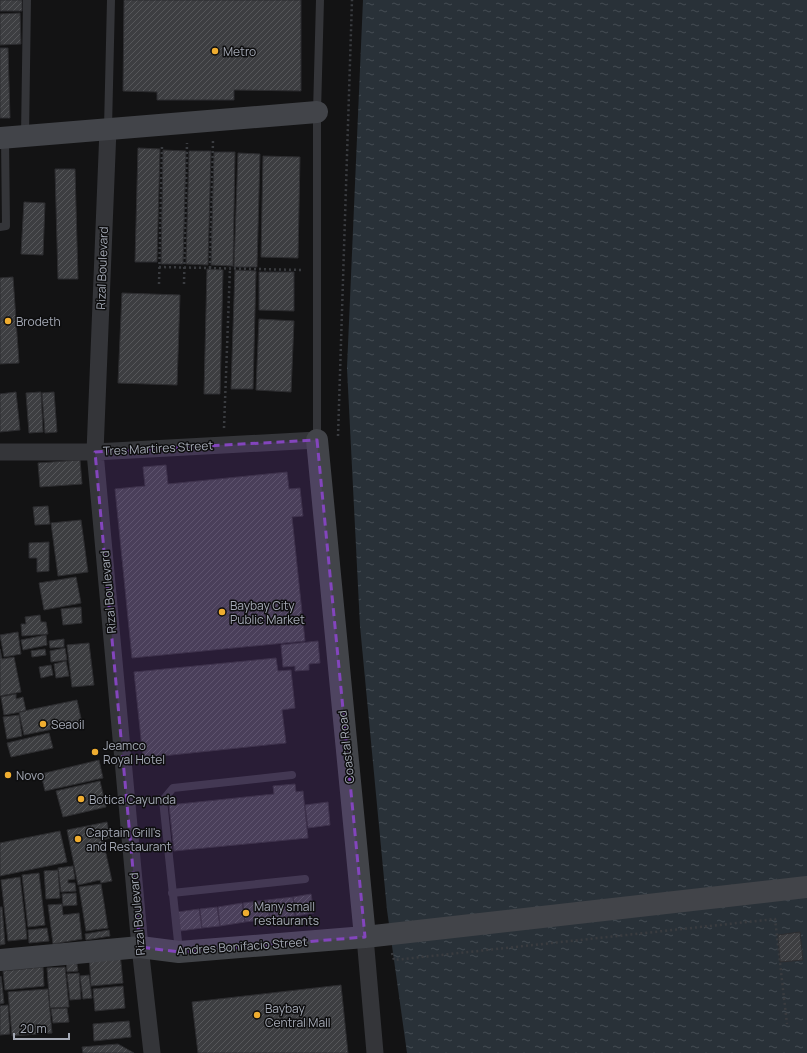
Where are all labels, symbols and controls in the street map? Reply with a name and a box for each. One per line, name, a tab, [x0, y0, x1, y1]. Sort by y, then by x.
place label: Metro	[223, 43, 256, 60]
marker: Metro	[210, 46, 220, 56]
street label: Rizal Boulevard	[92, 226, 112, 310]
place label: Brodeth	[16, 313, 61, 330]
marker: Brodeth	[3, 316, 13, 326]
street label: Tres Martires Street	[102, 437, 214, 459]
street label: Rizal Boulevard	[96, 550, 120, 634]
place label: Baybay City Public Market	[230, 597, 305, 628]
marker: Baybay City Public Market	[217, 607, 227, 617]
street label: Coastal Road	[334, 709, 358, 785]
place label: Seaoil	[51, 716, 85, 733]
marker: Seaoil	[38, 719, 48, 729]
place label: Jeamco Royal Hotel	[103, 737, 165, 768]
marker: Jeamco Royal Hotel	[90, 747, 100, 757]
place label: Novo	[16, 767, 44, 784]
marker: Novo	[3, 770, 13, 780]
place label: Botica Cayunda	[89, 791, 176, 808]
marker: Botica Cayunda	[76, 794, 86, 804]
place label: Captain Grill's and Restaurant	[86, 824, 172, 855]
marker: Captain Grill's and Restaurant	[73, 834, 83, 844]
street label: Rizal Boulevard	[125, 872, 149, 956]
place label: Many small restaurants	[254, 898, 319, 929]
marker: Many small restaurants	[241, 908, 251, 918]
street label: Andres Bonifacio Street	[176, 933, 308, 959]
place label: Baybay Central Mall	[265, 1000, 331, 1031]
marker: Baybay Central Mall	[252, 1010, 262, 1020]
scale bar	[14, 1015, 69, 1041]
text: 20 m	[20, 1020, 47, 1037]

